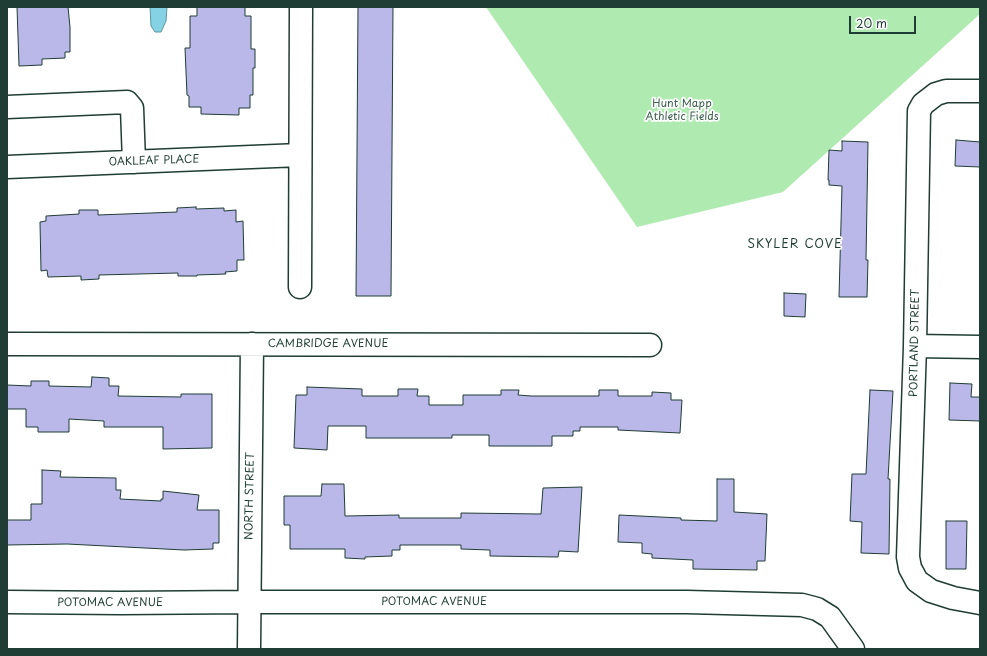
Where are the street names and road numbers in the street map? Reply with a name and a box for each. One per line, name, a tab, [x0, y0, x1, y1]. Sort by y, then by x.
street label: OAKLEAF PLACE	[108, 153, 200, 169]
street label: PORTLAND STREET	[907, 289, 923, 397]
street label: CAMBRIDGE AVENUE	[268, 337, 388, 351]
street label: NORTH STREET	[243, 452, 257, 540]
street label: POTOMAC AVENUE	[381, 595, 487, 609]
street label: POTOMAC AVENUE	[57, 596, 163, 610]

